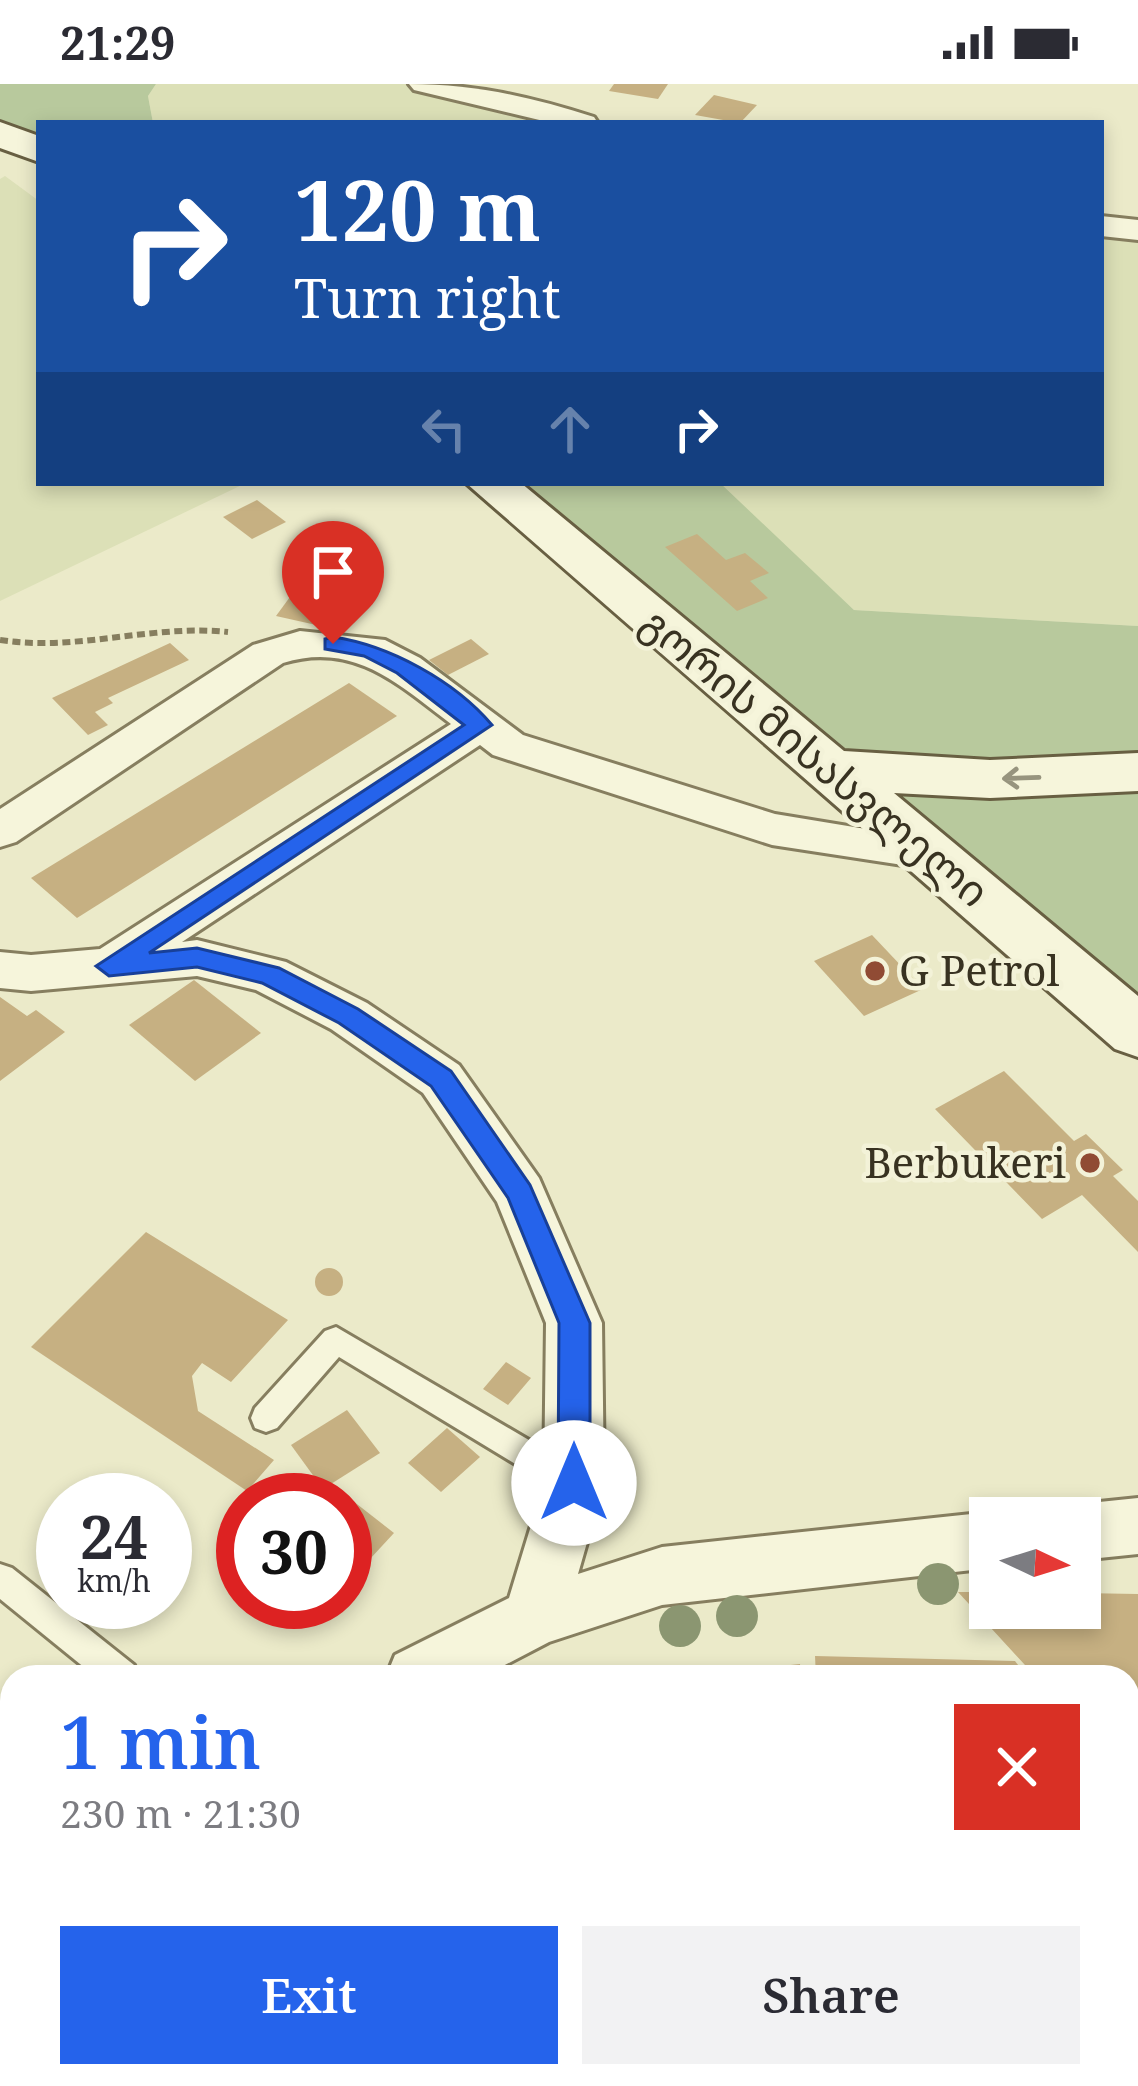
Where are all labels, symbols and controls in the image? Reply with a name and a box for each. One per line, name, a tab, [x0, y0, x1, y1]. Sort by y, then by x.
text: 21:29	[60, 12, 175, 73]
text: 120 m	[294, 151, 541, 266]
icon: right	[96, 168, 252, 324]
text: Turn right	[294, 260, 561, 334]
icon: left	[411, 396, 477, 462]
icon: ahead	[537, 396, 603, 462]
icon: right	[663, 396, 729, 462]
pin	[282, 521, 384, 644]
icon: arrive	[300, 539, 366, 605]
street label: გორის მისასვლელი	[630, 593, 1002, 919]
one-way arrow	[1002, 766, 1041, 789]
place label: G Petrol	[899, 941, 1060, 998]
marker: G Petrol	[862, 958, 888, 984]
place label: Berbukeri	[864, 1133, 1066, 1190]
marker: Berbukeri	[1077, 1150, 1103, 1176]
position arrow	[511, 1420, 637, 1546]
speed limit sign: 30	[216, 1473, 372, 1629]
text: 24	[80, 1495, 148, 1577]
north arrow	[969, 1497, 1101, 1629]
map controls	[969, 1497, 1101, 1629]
text: km/h	[77, 1560, 151, 1601]
text: 1 min	[60, 1692, 261, 1790]
button: close	[954, 1704, 1080, 1830]
text: 230 m · 21:30	[60, 1786, 301, 1839]
button: Exit	[60, 1926, 558, 2064]
button: Share	[582, 1926, 1080, 2064]

